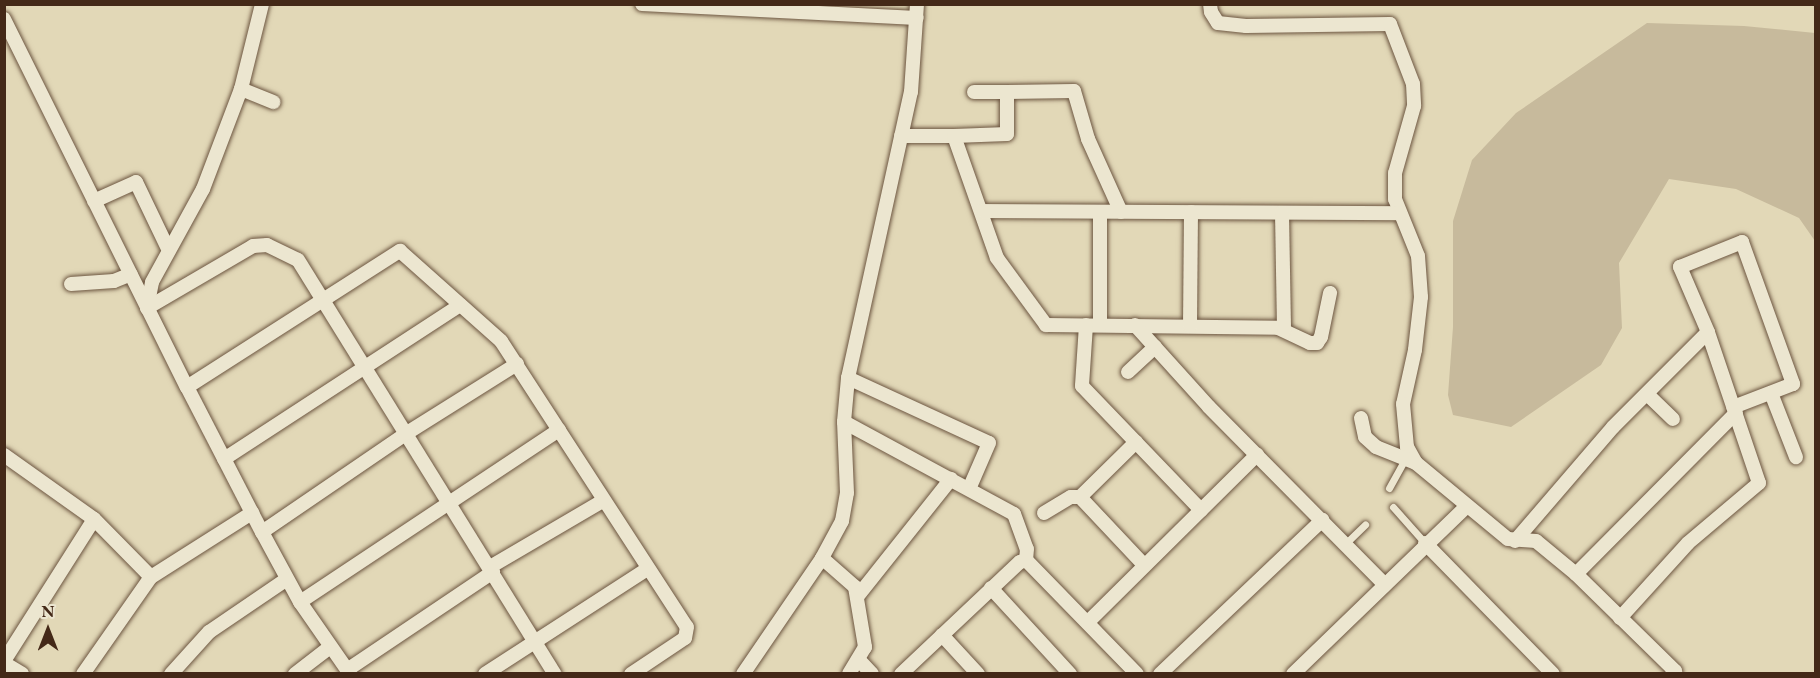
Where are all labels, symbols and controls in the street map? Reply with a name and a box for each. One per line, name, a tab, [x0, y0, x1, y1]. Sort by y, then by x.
north arrow	[18, 600, 78, 660]
text: N	[42, 601, 54, 622]

